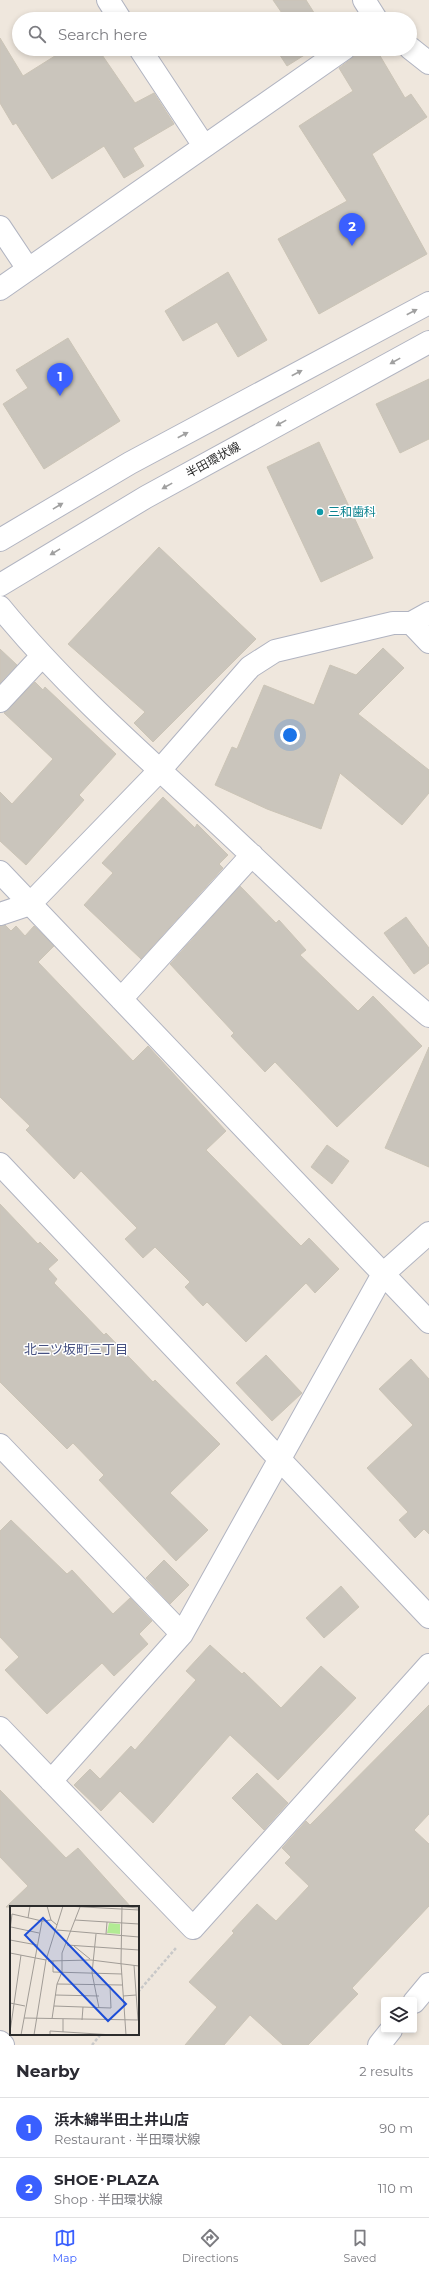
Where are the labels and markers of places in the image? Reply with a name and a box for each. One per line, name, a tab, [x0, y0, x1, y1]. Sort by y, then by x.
pin: 2	[339, 213, 365, 246]
pin: 1	[47, 363, 73, 396]
place label: 三和歯科	[328, 504, 376, 519]
marker: 三和歯科	[315, 507, 325, 517]

